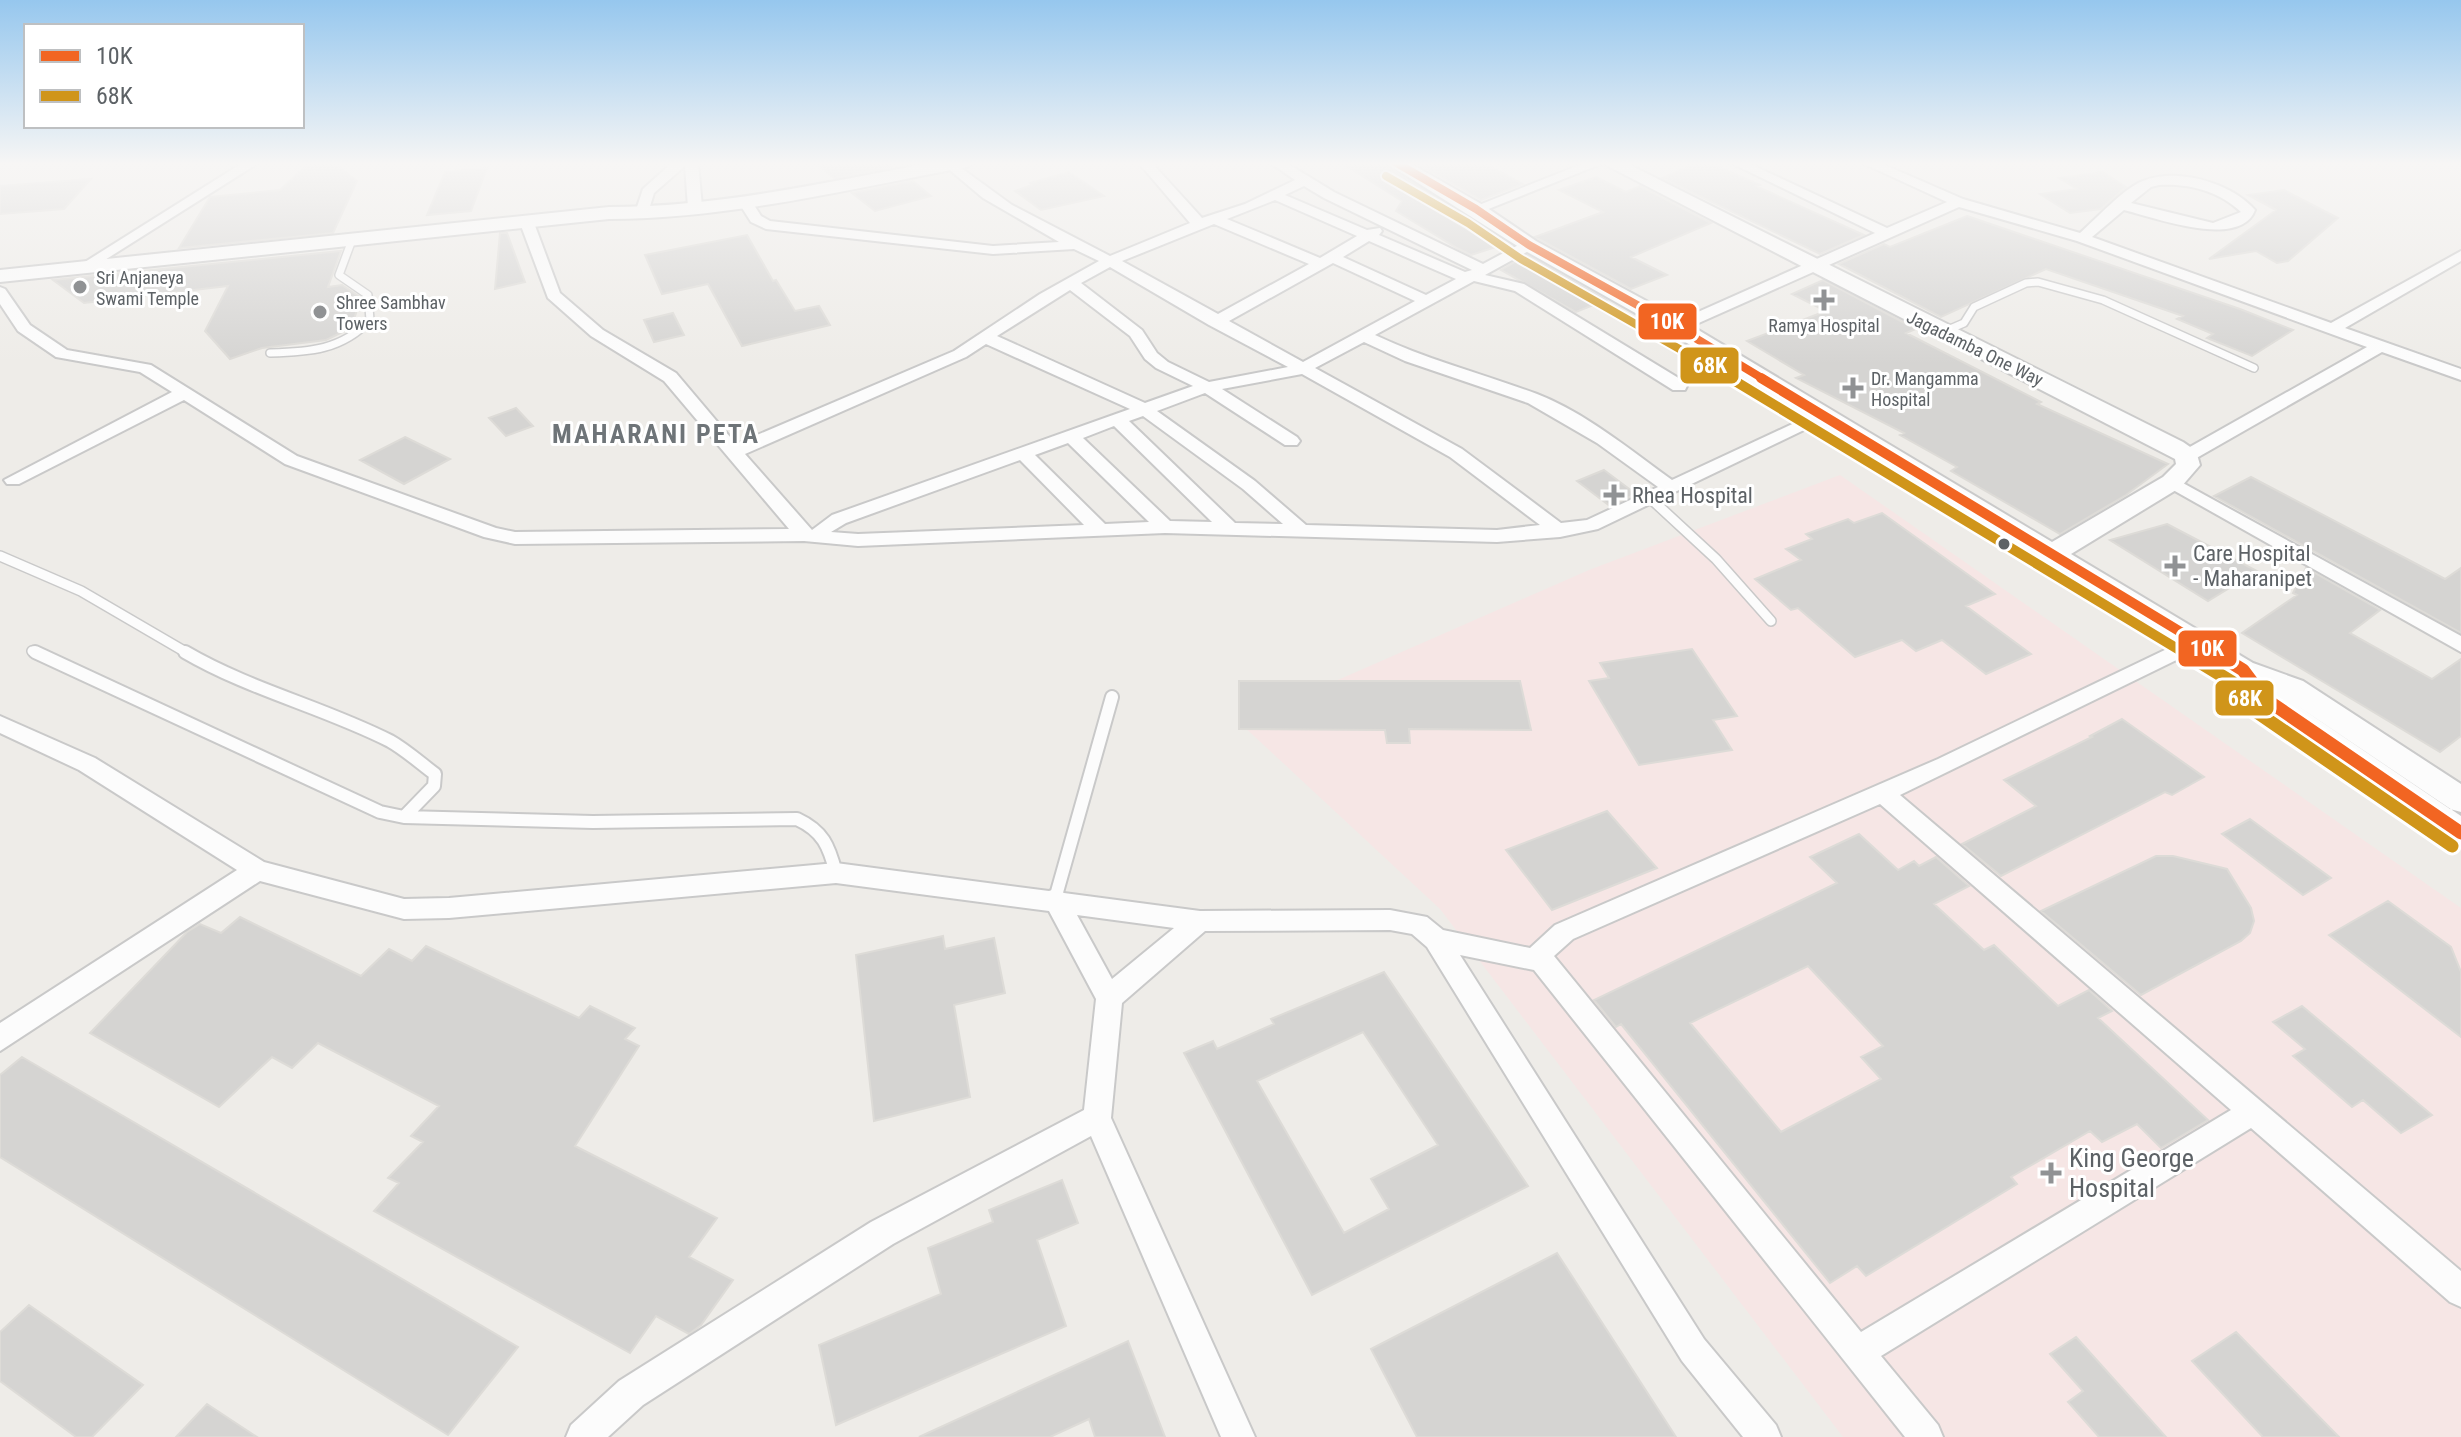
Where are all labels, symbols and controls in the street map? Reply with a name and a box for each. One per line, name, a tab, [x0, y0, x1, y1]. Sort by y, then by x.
legend	[24, 24, 304, 128]
text: 10K	[96, 42, 133, 70]
text: 68K	[96, 82, 133, 110]
place label: Sri Anjaneya Swami Temple	[96, 267, 199, 309]
marker: Sri Anjaneya Swami Temple	[71, 278, 89, 296]
marker: Ramya Hospital	[1813, 289, 1835, 311]
place label: Shree Sambhav Towers	[336, 292, 446, 334]
line badge: 10K	[1637, 302, 1698, 341]
marker: Shree Sambhav Towers	[311, 303, 329, 321]
street label: Jagadamba One Way	[1903, 306, 2047, 390]
text: 10K	[1650, 309, 1685, 334]
place label: Ramya Hospital	[1768, 315, 1880, 336]
line badge: 68K	[1679, 346, 1740, 385]
text: 68K	[1693, 353, 1728, 378]
place label: Dr. Mangamma Hospital	[1871, 368, 1979, 410]
marker: Dr. Mangamma Hospital	[1842, 377, 1864, 399]
district label: MAHARANI PETA	[552, 419, 760, 449]
place label: Rhea Hospital	[1632, 483, 1753, 508]
marker: Rhea Hospital	[1603, 484, 1625, 506]
unlabelled marker	[1996, 536, 2012, 552]
place label: Care Hospital - Maharanipet	[2193, 541, 2312, 591]
marker: Care Hospital - Maharanipet	[2164, 555, 2186, 577]
line badge: 10K	[2177, 629, 2238, 668]
text: 10K	[2190, 636, 2225, 661]
line badge: 68K	[2214, 679, 2275, 717]
text: 68K	[2228, 686, 2263, 711]
place label: King George Hospital	[2069, 1143, 2194, 1203]
marker: King George Hospital	[2040, 1162, 2062, 1184]

